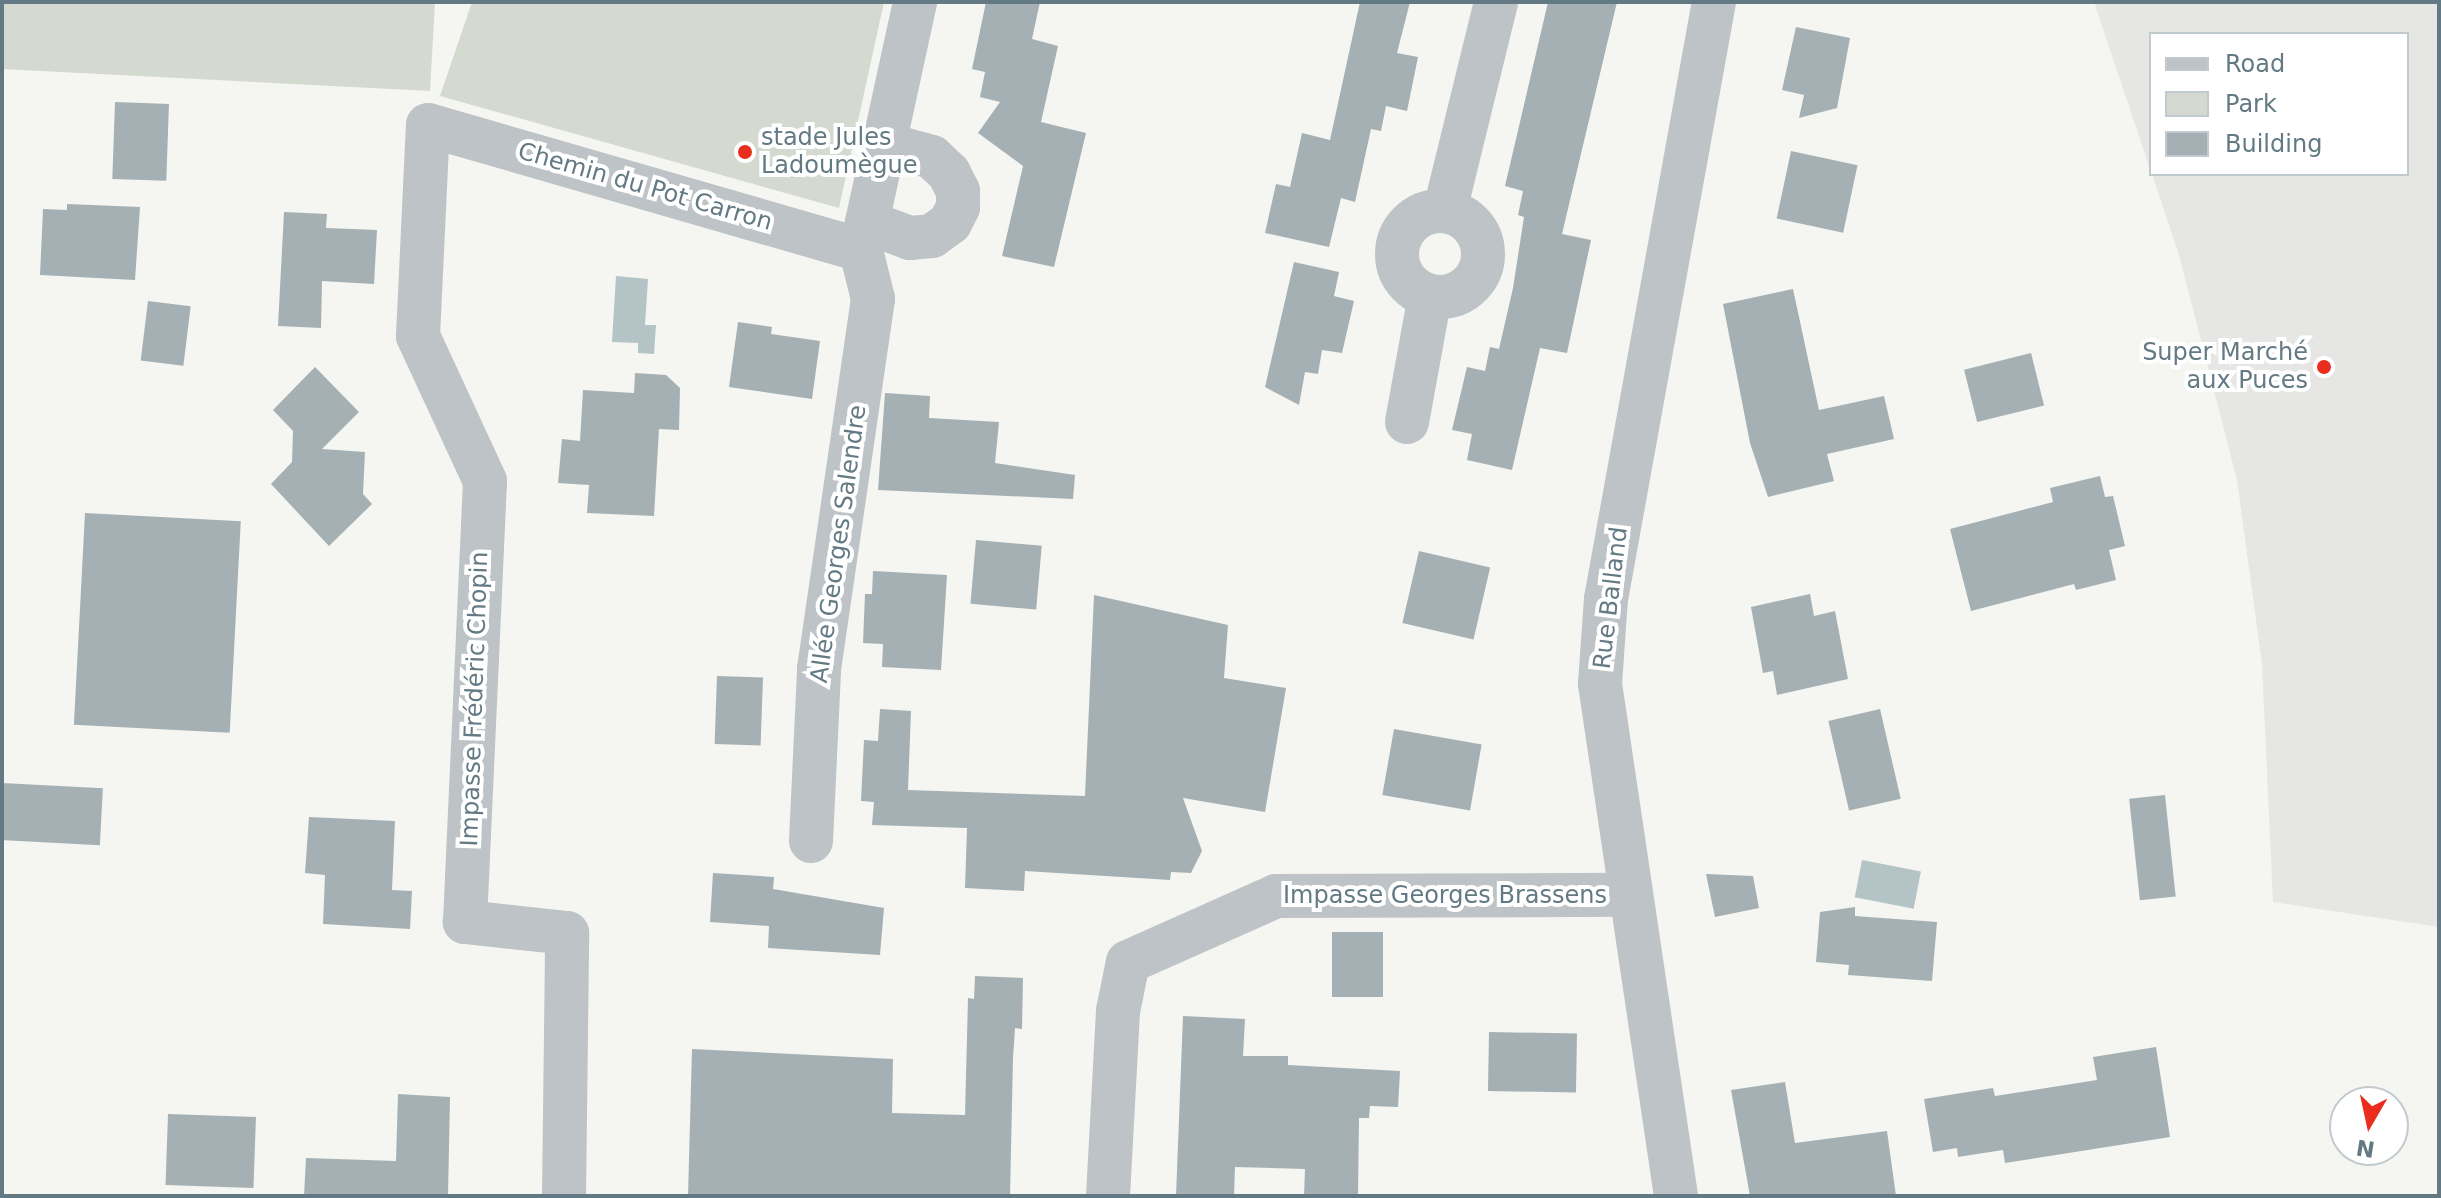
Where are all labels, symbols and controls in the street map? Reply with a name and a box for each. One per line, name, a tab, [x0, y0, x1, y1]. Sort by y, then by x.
legend	[2149, 32, 2409, 176]
text: Road	[2225, 50, 2285, 78]
text: Park	[2225, 90, 2277, 118]
place label: stade Jules Ladoumègue	[761, 124, 918, 180]
text: Building	[2225, 130, 2322, 158]
street label: Chemin du Pot Carron	[515, 137, 775, 237]
marker: stade Jules Ladoumègue	[736, 143, 754, 161]
place label: Super Marché aux Puces	[2142, 339, 2308, 395]
marker: Super Marché aux Puces	[2315, 358, 2333, 376]
street label: Allée Georges Salendre	[805, 403, 873, 685]
street label: Rue Balland	[1588, 525, 1634, 671]
street label: Impasse Frédéric Chopin	[455, 551, 495, 847]
street label: Impasse Georges Brassens	[1283, 882, 1607, 910]
north arrow	[2329, 1086, 2409, 1166]
text: N	[2354, 1134, 2377, 1162]

